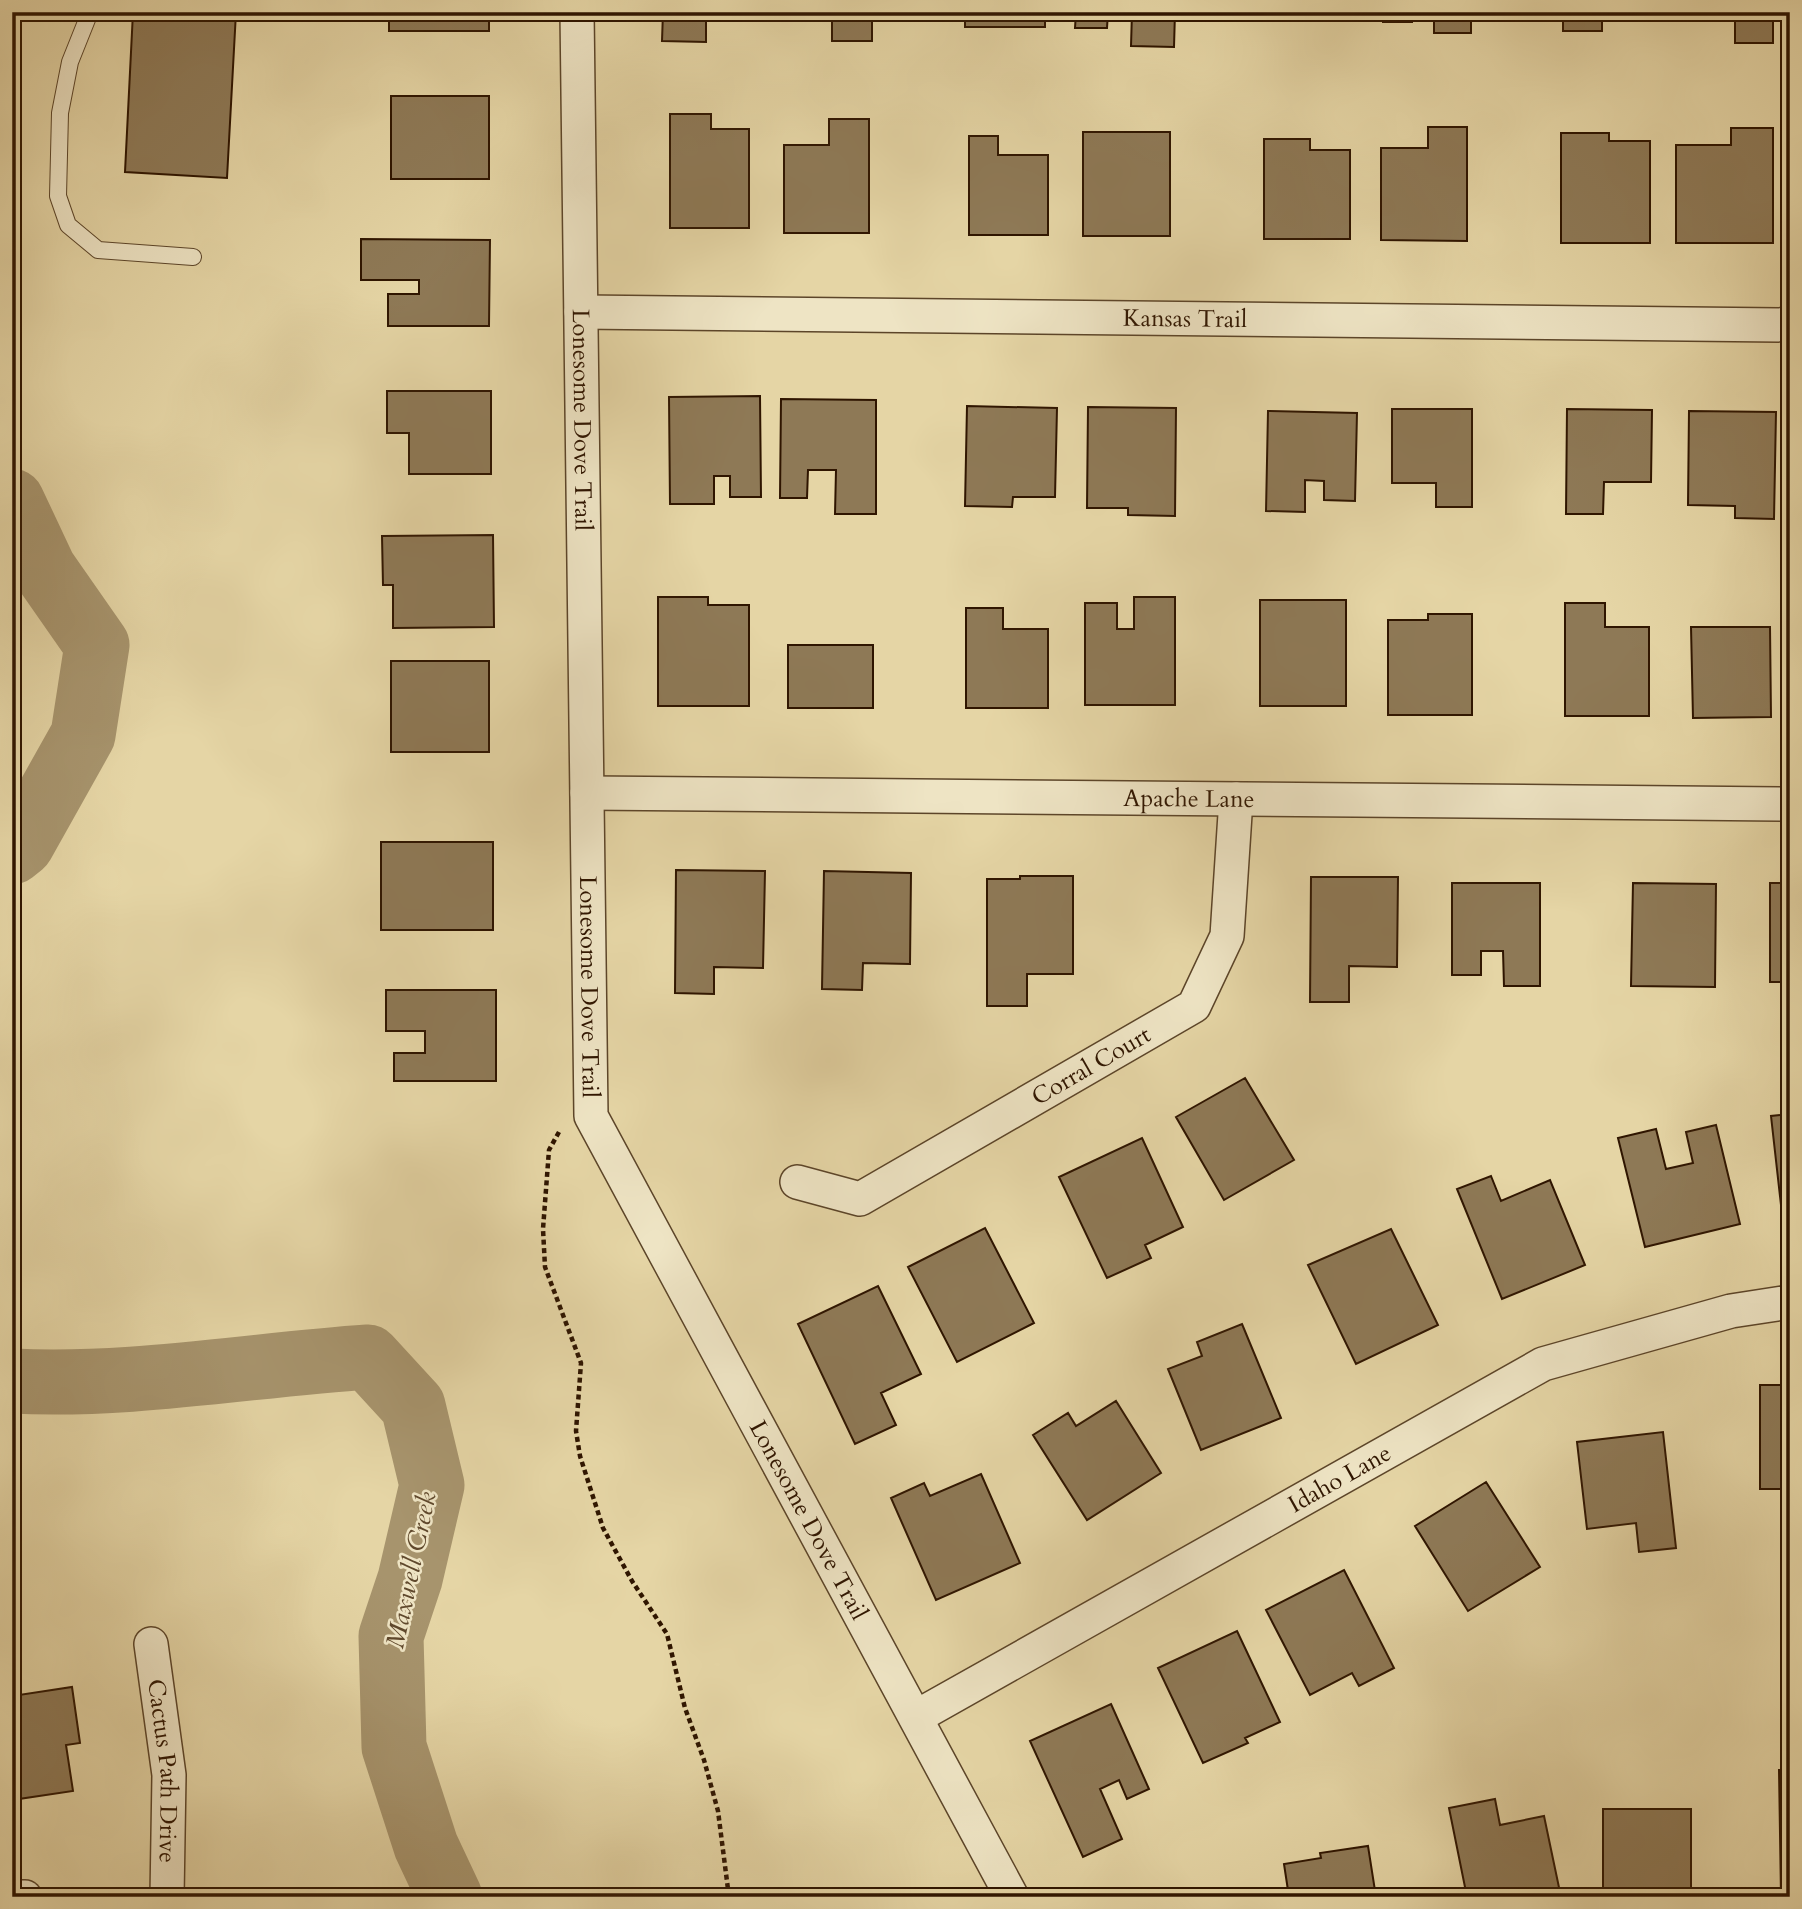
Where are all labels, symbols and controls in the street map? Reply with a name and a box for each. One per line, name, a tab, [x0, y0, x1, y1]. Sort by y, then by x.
street label: Kansas Trail	[1123, 301, 1247, 336]
street label: Lonesome Dove Trail	[564, 309, 600, 531]
street label: Apache Lane	[1123, 781, 1255, 816]
street label: Lonesome Dove Trail	[571, 876, 607, 1098]
street label: Corral Court	[1025, 1018, 1157, 1113]
street label: Lonesome Dove Trail	[741, 1414, 876, 1626]
street label: Idaho Lane	[1282, 1436, 1397, 1521]
water label: Maxwell Creek	[377, 1488, 445, 1652]
street label: Cactus Path Drive	[139, 1677, 186, 1863]

